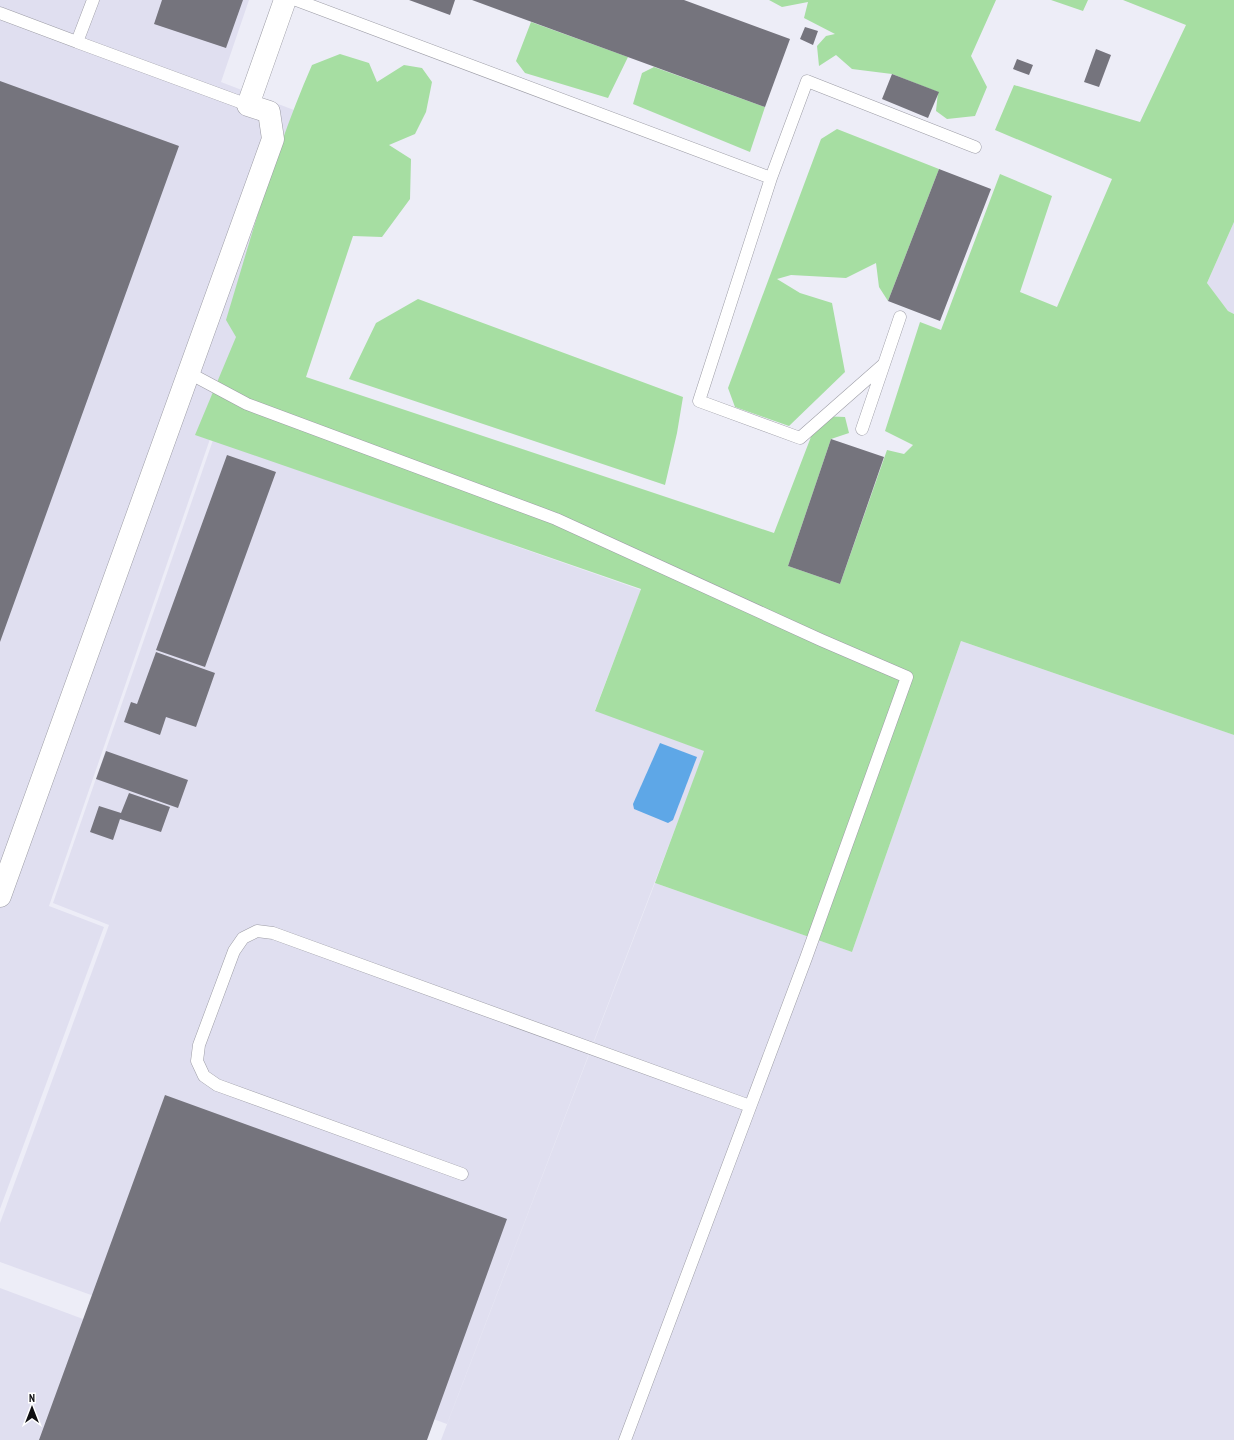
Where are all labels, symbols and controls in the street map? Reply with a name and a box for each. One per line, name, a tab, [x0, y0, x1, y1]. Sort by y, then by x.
north arrow	[12, 1388, 52, 1428]
text: N	[29, 1391, 35, 1405]

